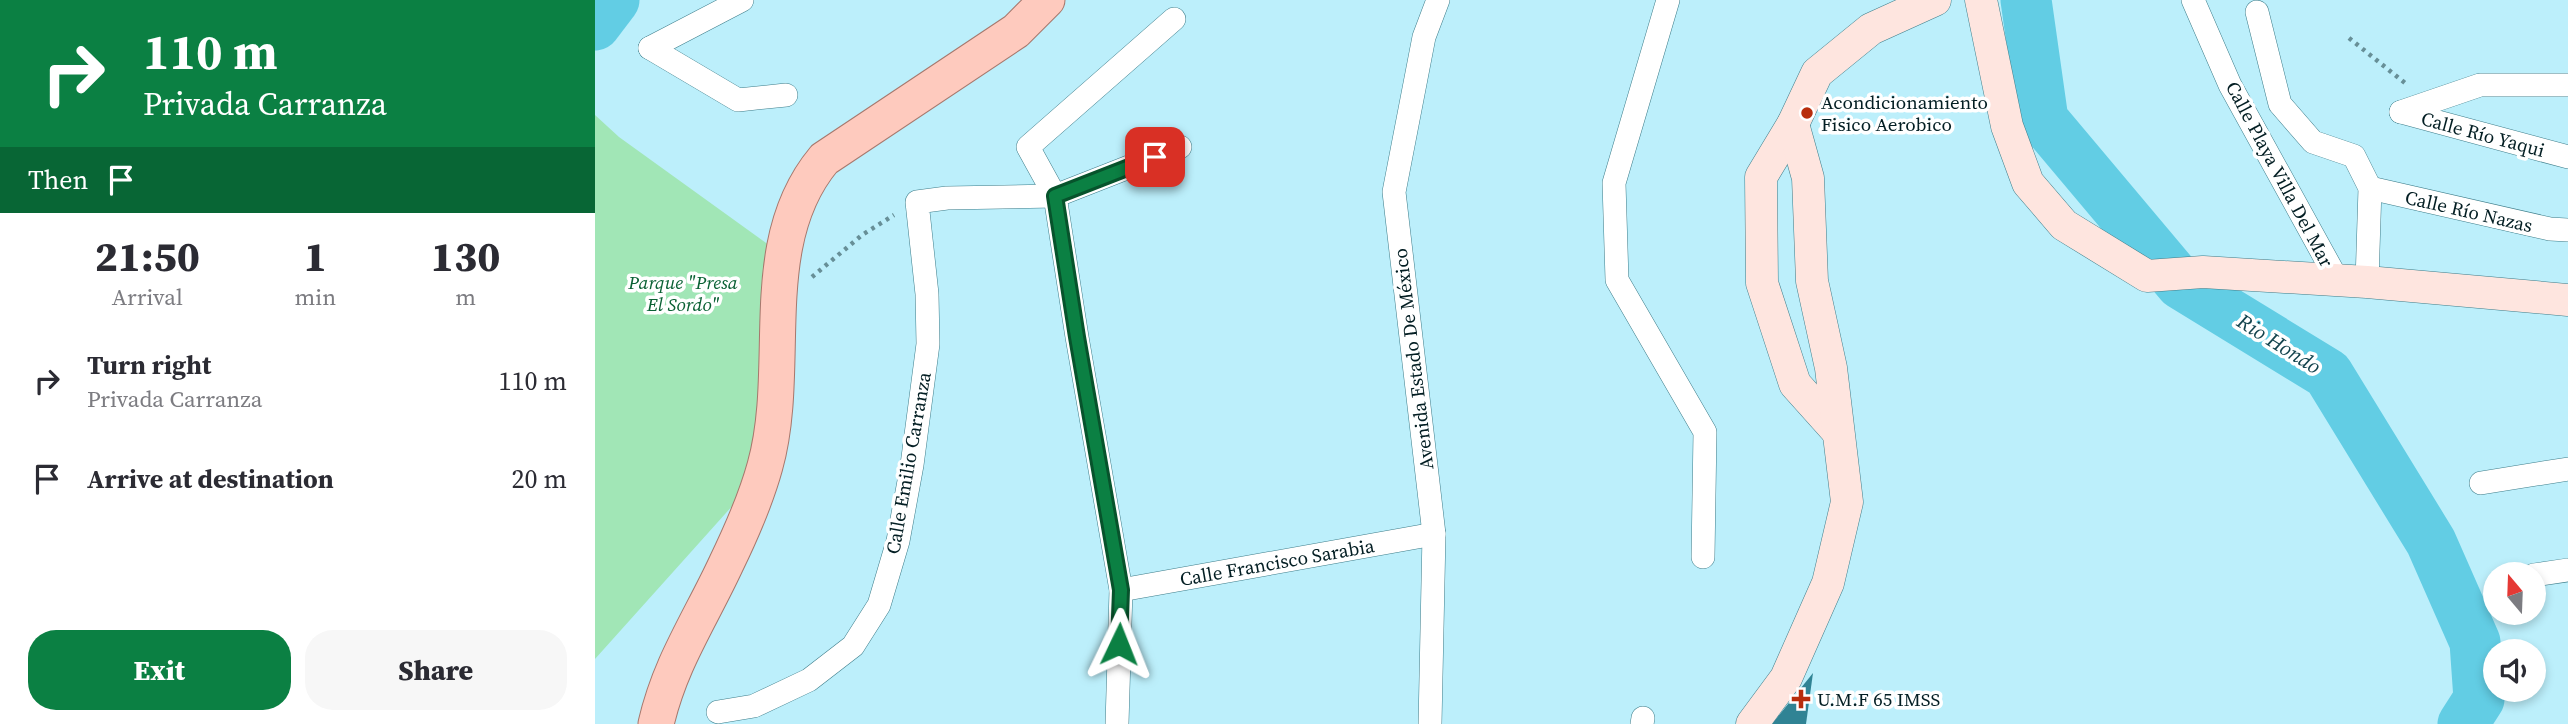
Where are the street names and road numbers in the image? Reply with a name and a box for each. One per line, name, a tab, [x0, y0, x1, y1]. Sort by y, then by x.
street label: Calle Playa Villa Del Mar	[2220, 77, 2340, 271]
street label: Calle Río Yaqui	[2418, 105, 2548, 163]
street label: Calle Río Nazas	[2403, 184, 2535, 238]
street label: Avenida Estado De México	[1387, 247, 1439, 471]
street label: Calle Emilio Carranza	[879, 370, 937, 556]
street label: Calle Francisco Sarabia	[1178, 532, 1377, 592]

